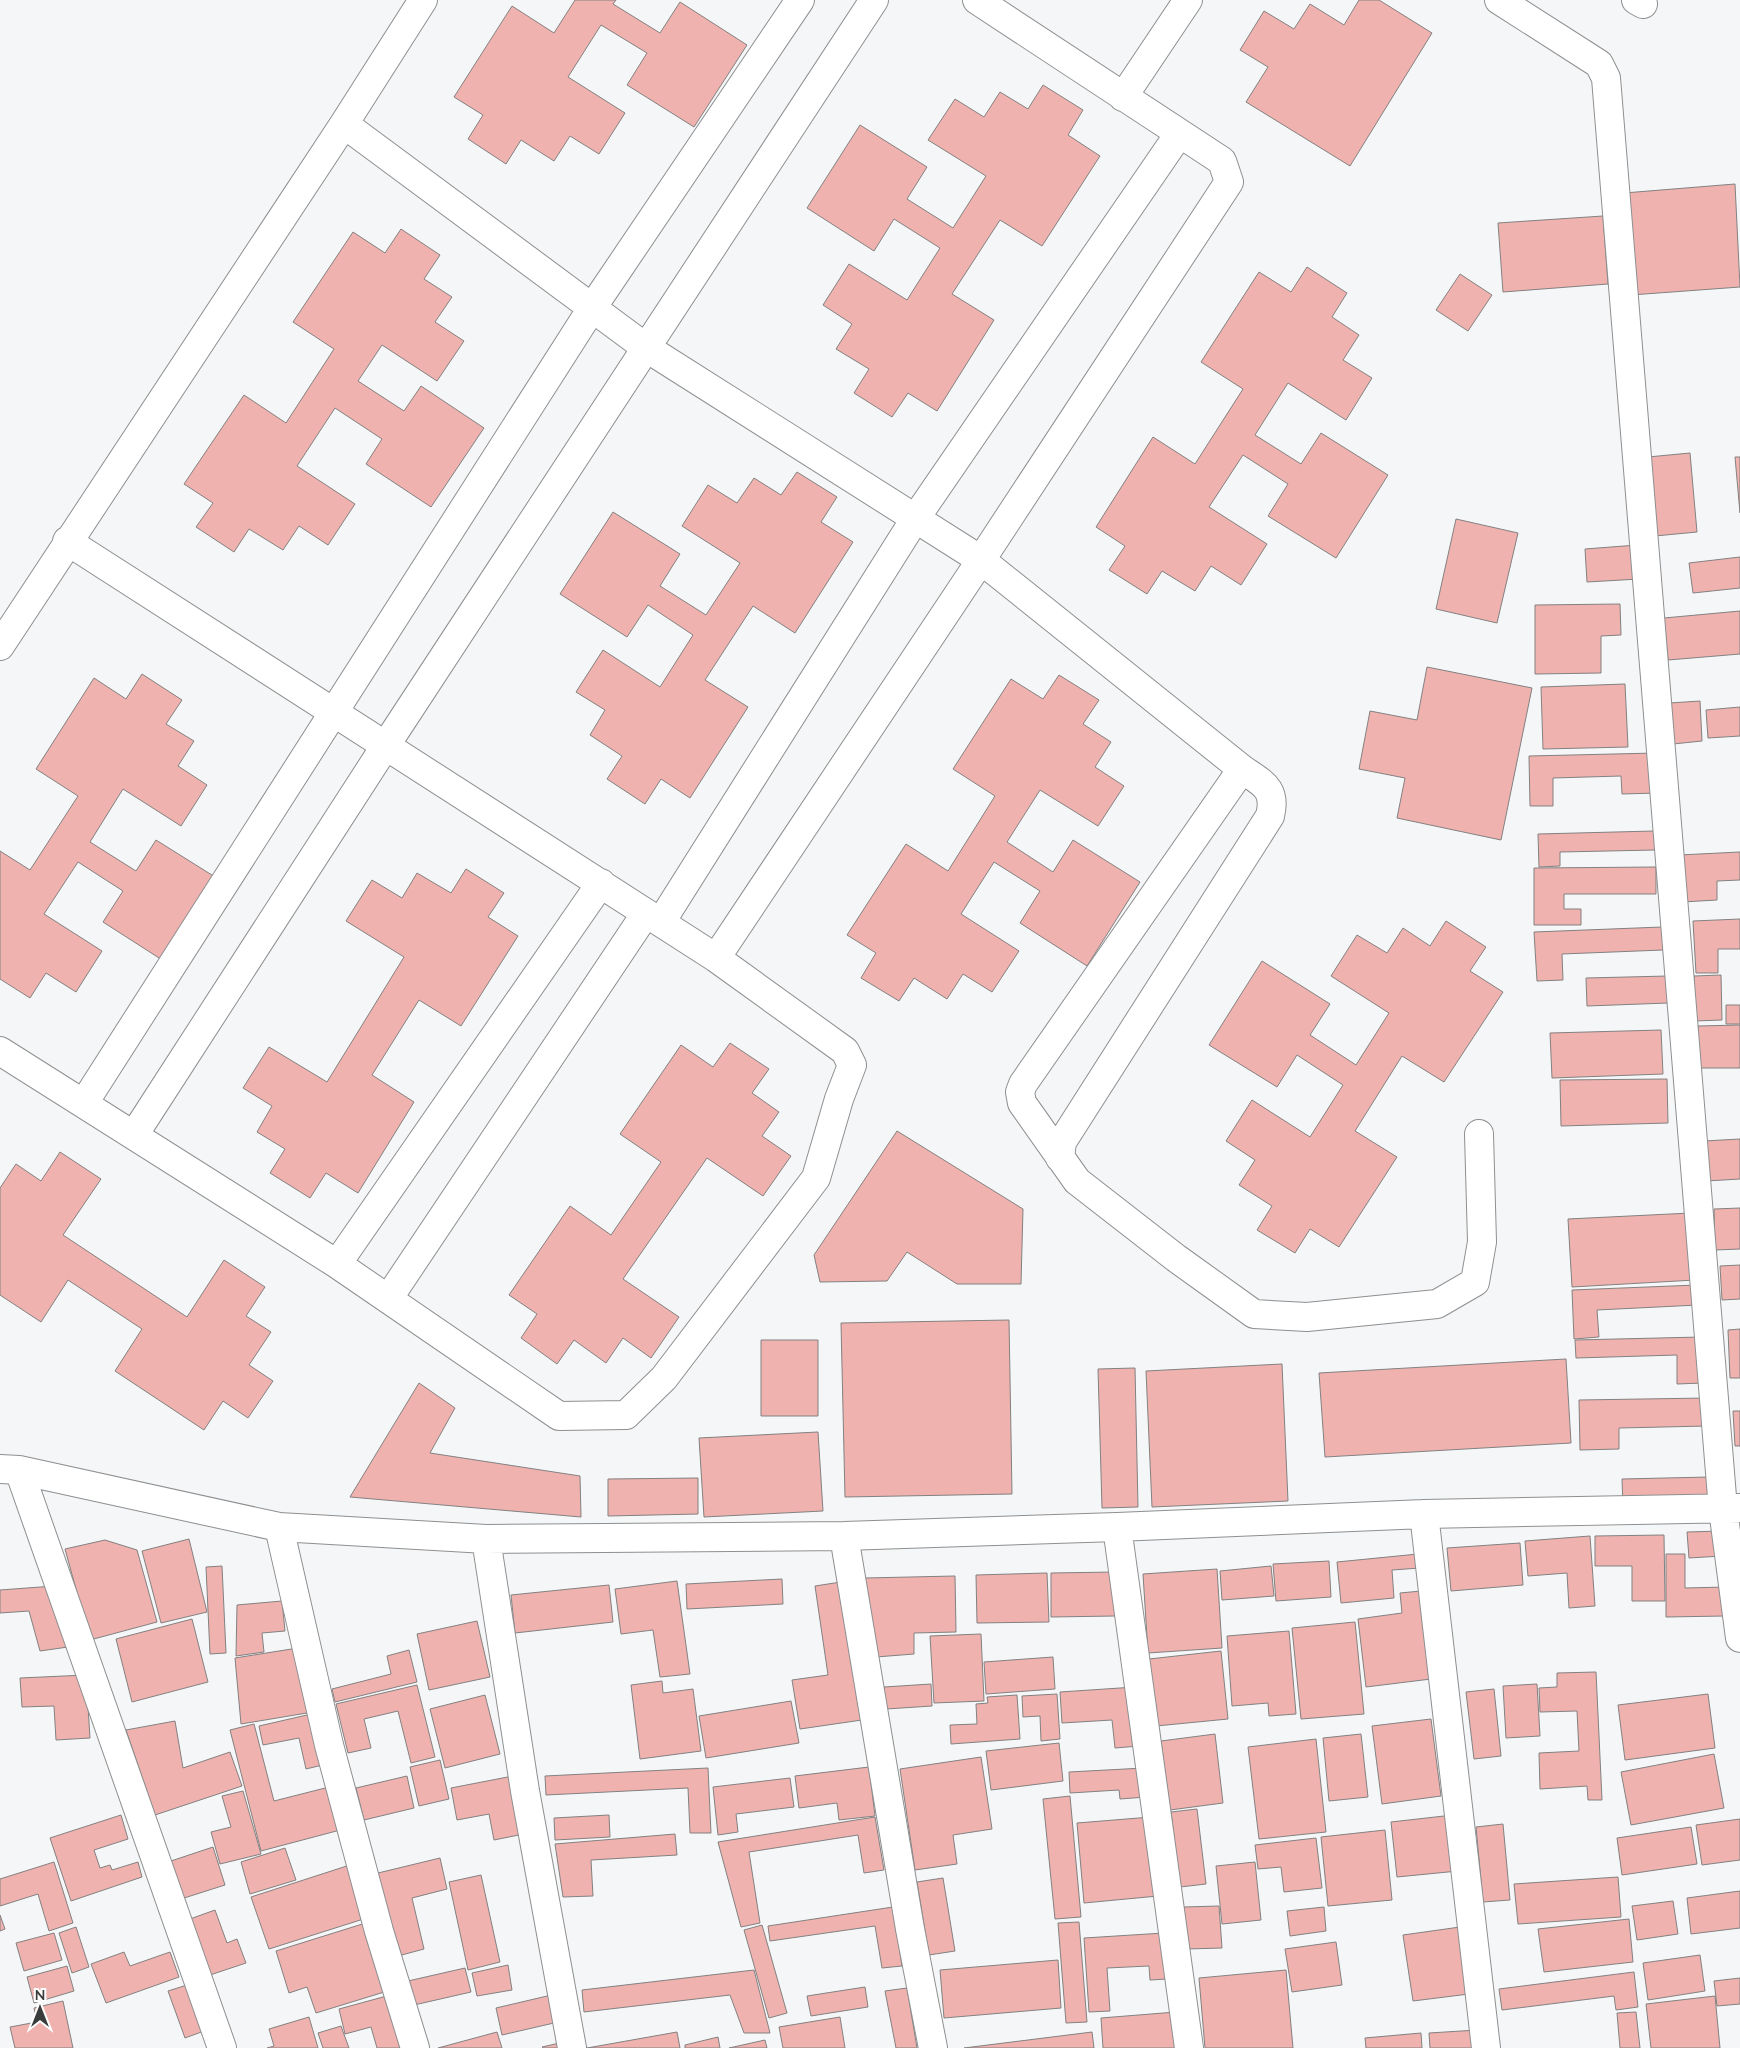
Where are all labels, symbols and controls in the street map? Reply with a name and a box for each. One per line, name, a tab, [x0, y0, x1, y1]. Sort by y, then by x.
north arrow	[15, 1983, 65, 2033]
text: N	[35, 1986, 45, 2004]

